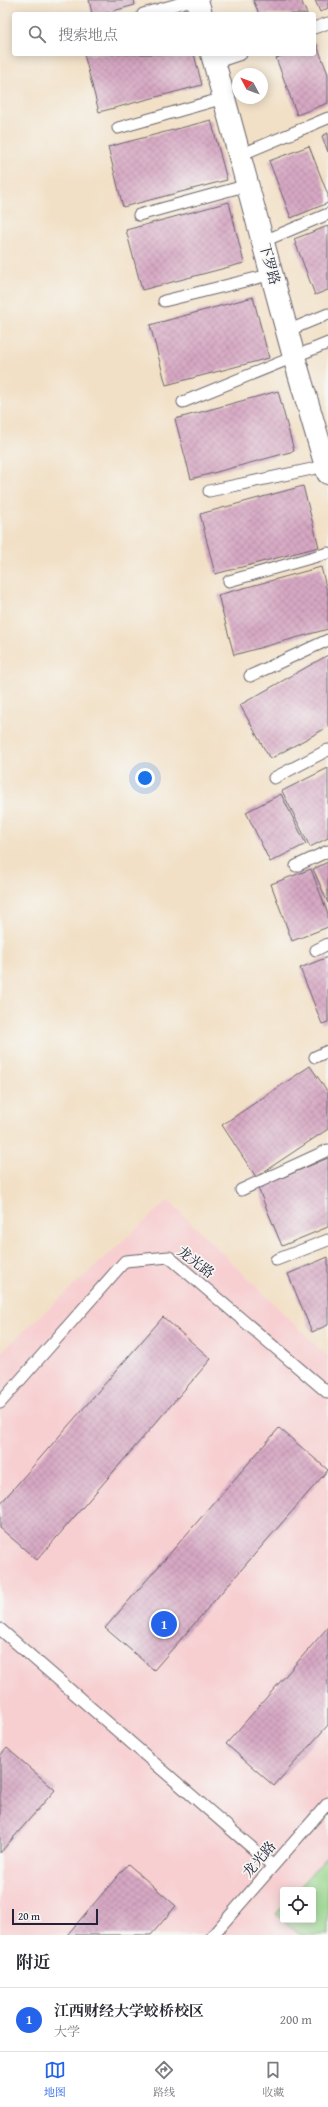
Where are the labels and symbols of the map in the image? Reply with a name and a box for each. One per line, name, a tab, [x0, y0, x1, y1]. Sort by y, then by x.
north arrow	[232, 68, 268, 104]
street label: 下罗路	[255, 241, 285, 287]
your location	[135, 768, 155, 788]
street label: 龙光路	[173, 1241, 219, 1283]
pin: 1	[151, 1609, 177, 1639]
street label: 龙光路	[238, 1837, 280, 1881]
scale bar	[12, 1907, 98, 1926]

